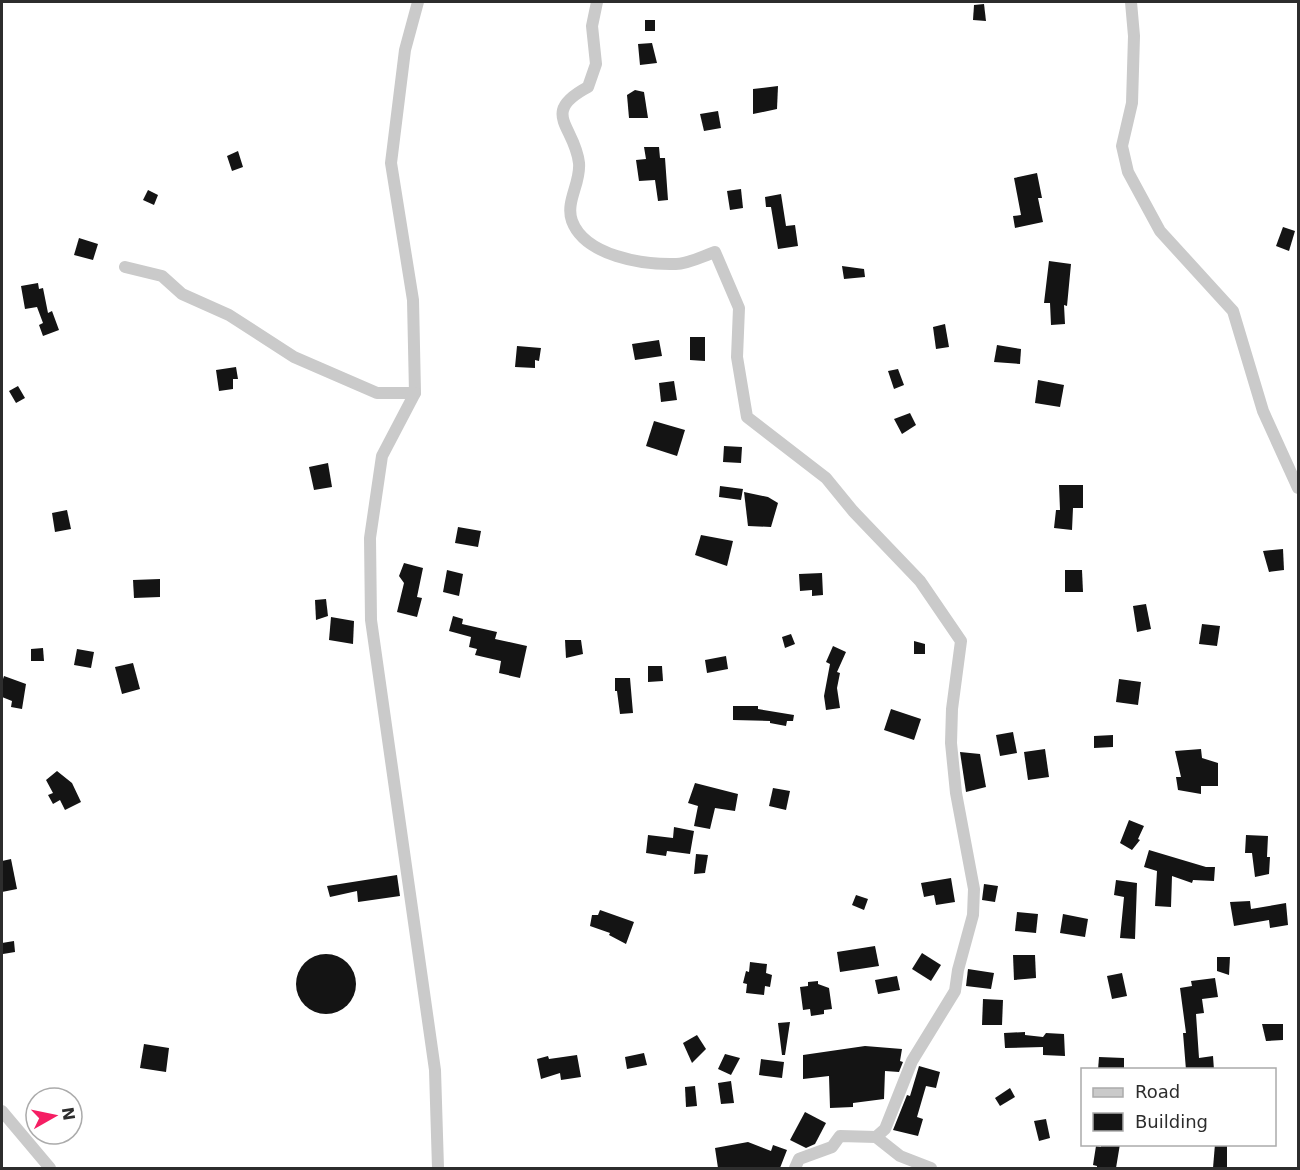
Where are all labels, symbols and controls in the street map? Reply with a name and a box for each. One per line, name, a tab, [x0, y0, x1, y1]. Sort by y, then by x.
legend	[1081, 1068, 1276, 1146]
text: Road	[1135, 1081, 1180, 1102]
north arrow	[24, 1086, 84, 1146]
text: N	[58, 1106, 79, 1122]
text: Building	[1135, 1111, 1208, 1132]

